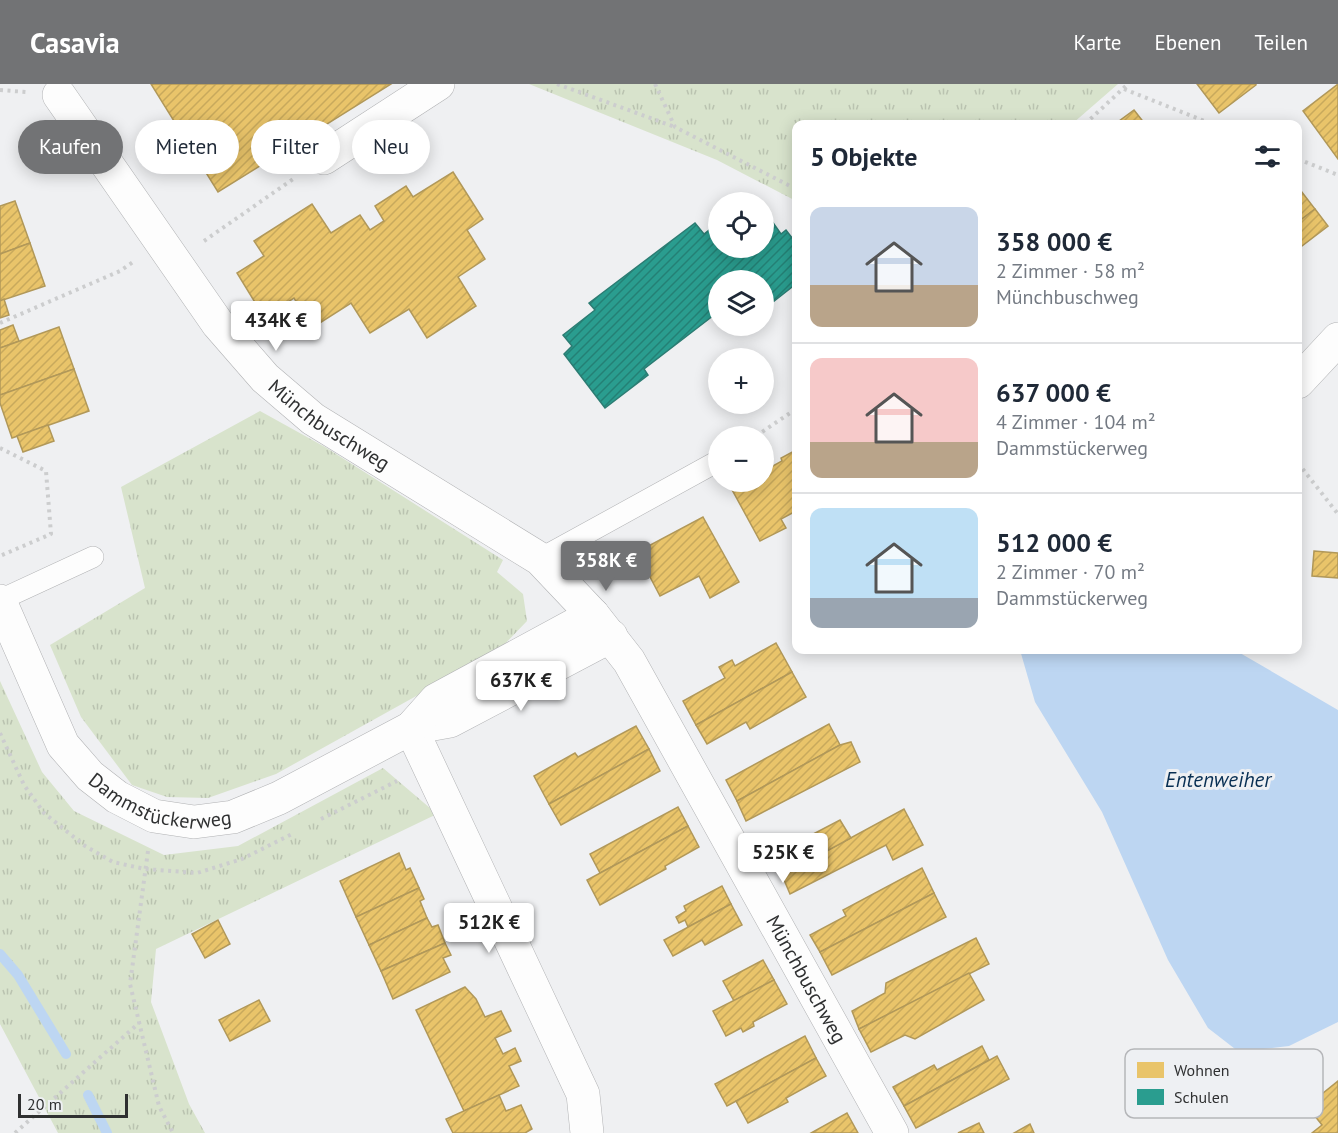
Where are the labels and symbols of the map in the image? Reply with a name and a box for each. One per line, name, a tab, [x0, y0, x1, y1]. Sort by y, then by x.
pin: 434K €	[227, 301, 325, 352]
street label: Münchbuschweg	[263, 373, 395, 476]
pin: 358K €	[557, 541, 655, 592]
pin: 637K €	[472, 661, 570, 712]
water label: Entenweiher	[1165, 766, 1273, 793]
street label: Dammstückerweg	[83, 767, 233, 835]
pin: 525K €	[734, 833, 832, 884]
pin: 512K €	[440, 903, 538, 954]
street label: Münchbuschweg	[760, 911, 852, 1048]
legend	[1125, 1049, 1323, 1118]
text: Wohnen	[1174, 1060, 1230, 1080]
text: Schulen	[1174, 1087, 1229, 1107]
scale bar	[18, 1091, 128, 1118]

